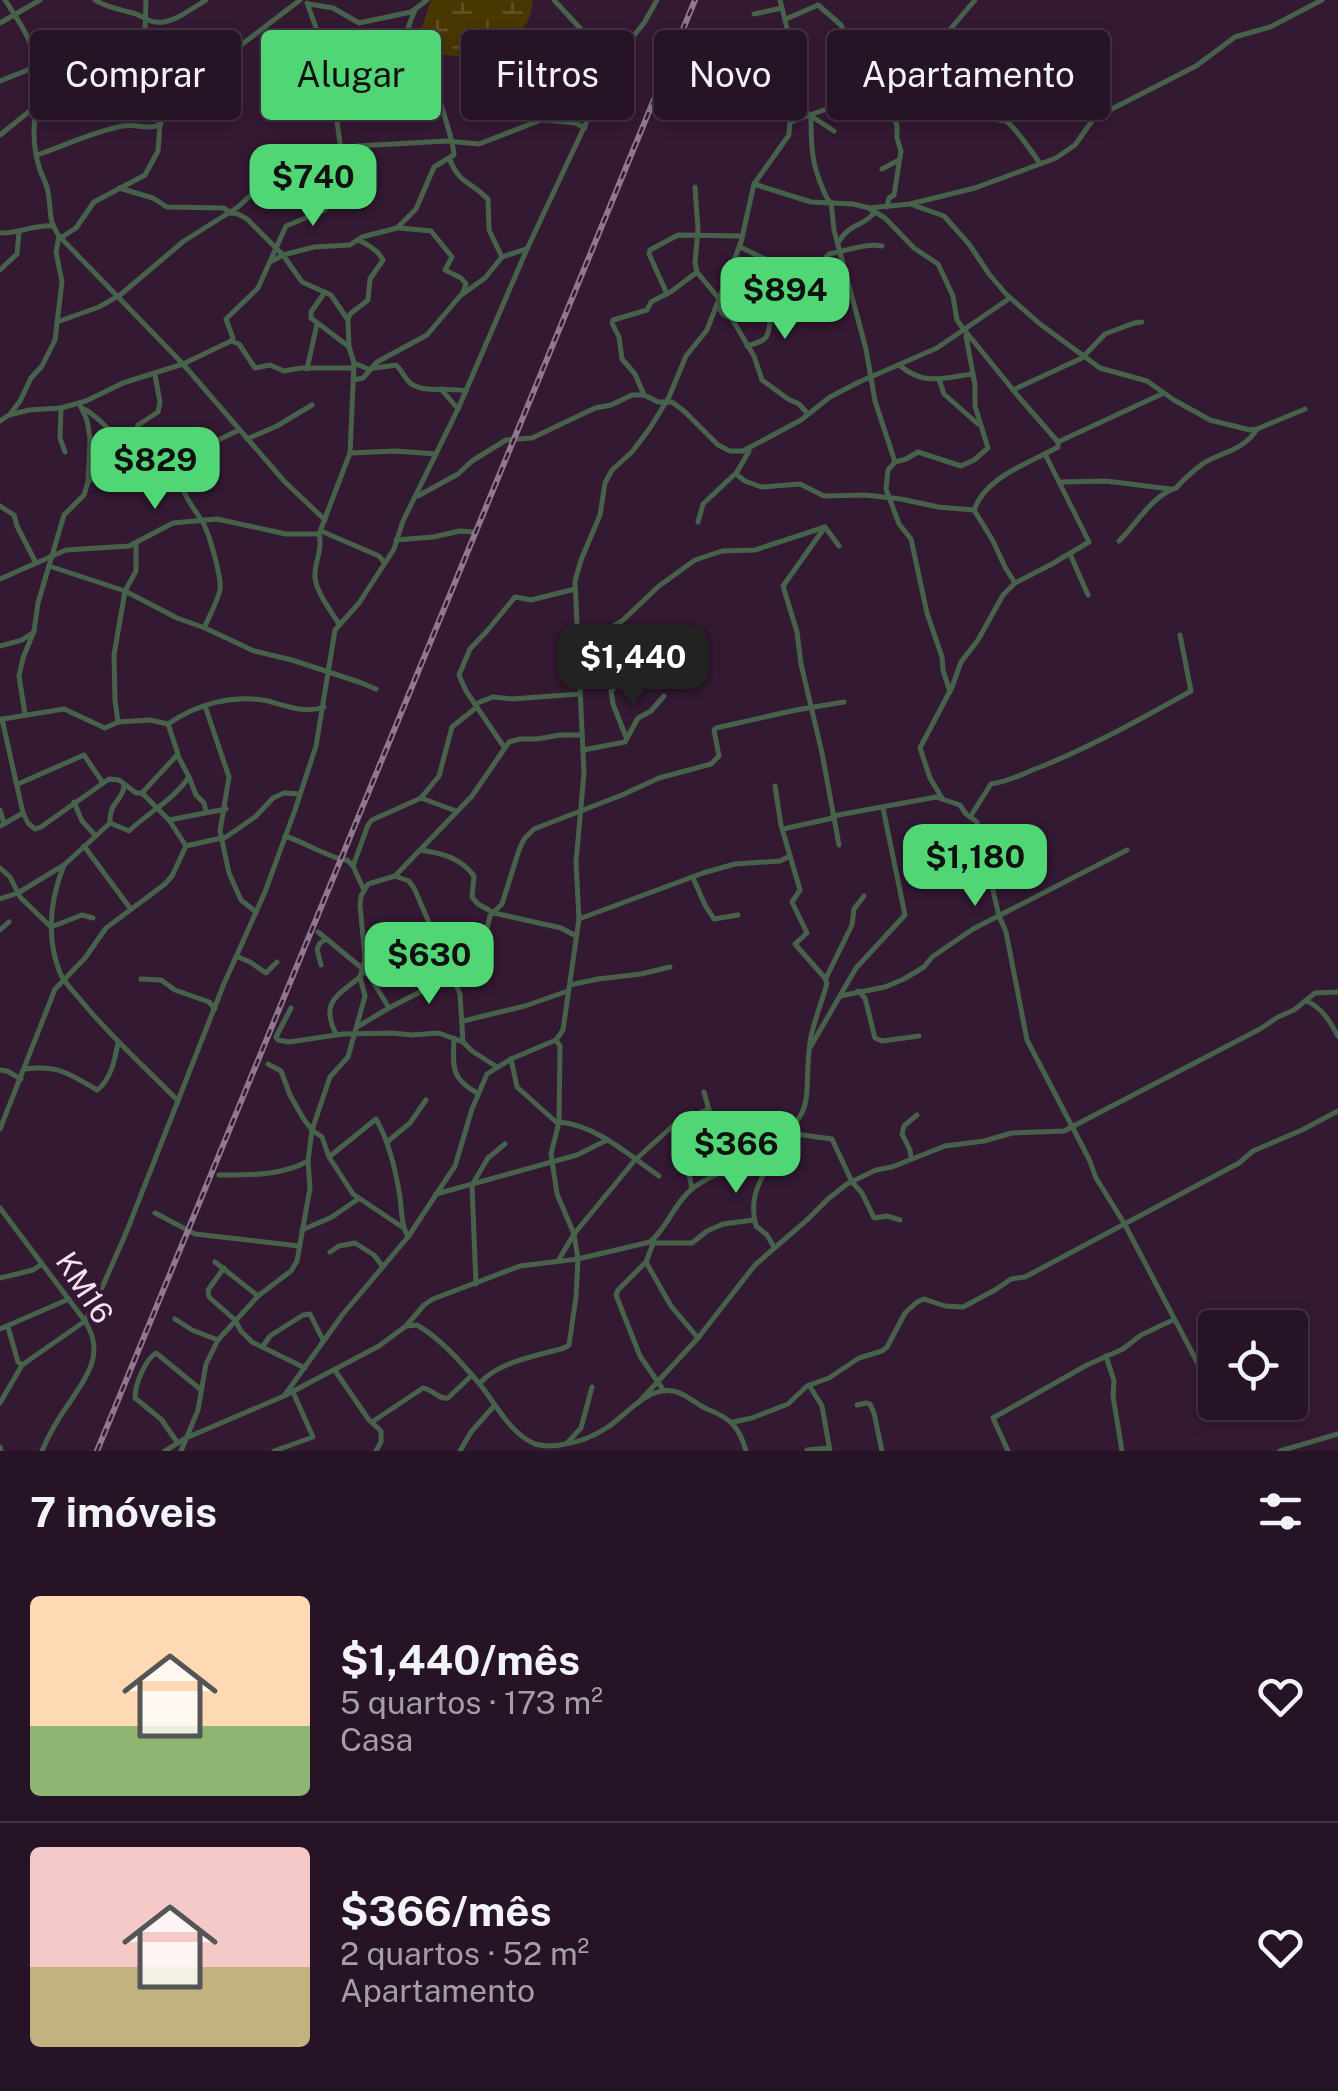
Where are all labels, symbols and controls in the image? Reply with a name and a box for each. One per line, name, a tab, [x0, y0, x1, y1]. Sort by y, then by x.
chip: Comprar	[30, 30, 241, 120]
chip: Alugar	[261, 30, 441, 120]
chip: Filtros	[461, 30, 634, 120]
chip: Novo	[654, 30, 807, 120]
chip: Apartamento	[827, 30, 1110, 120]
pin: $740	[254, 144, 372, 229]
text: $740	[271, 158, 355, 195]
pin: $894	[726, 257, 844, 342]
text: $894	[742, 271, 828, 308]
pin: $829	[96, 427, 214, 512]
text: $829	[113, 441, 197, 478]
pin: $1,440	[552, 624, 714, 709]
text: $1,440	[580, 638, 686, 675]
pin: $1,180	[894, 824, 1056, 909]
text: $1,180	[925, 838, 1025, 875]
pin: $630	[370, 922, 488, 1007]
text: $630	[387, 936, 471, 973]
pin: $366	[677, 1111, 795, 1196]
text: $366	[693, 1125, 779, 1162]
street label: KM16	[49, 1245, 121, 1330]
map controls	[1198, 1310, 1308, 1420]
button: locate	[1198, 1310, 1308, 1420]
icon: filters	[1253, 1484, 1308, 1539]
text: 7 imóveis	[30, 1487, 217, 1536]
text: $1,440/mês	[340, 1635, 580, 1684]
icon: home	[110, 1636, 230, 1756]
icon: heart	[1253, 1669, 1308, 1724]
text: 5 quartos · 173 m²	[340, 1684, 603, 1721]
text: Casa	[340, 1721, 413, 1758]
text: $366/mês	[340, 1886, 552, 1935]
icon: home	[110, 1887, 230, 2007]
icon: heart	[1253, 1920, 1308, 1975]
text: 2 quartos · 52 m²	[340, 1935, 589, 1972]
text: Apartamento	[340, 1972, 535, 2009]

